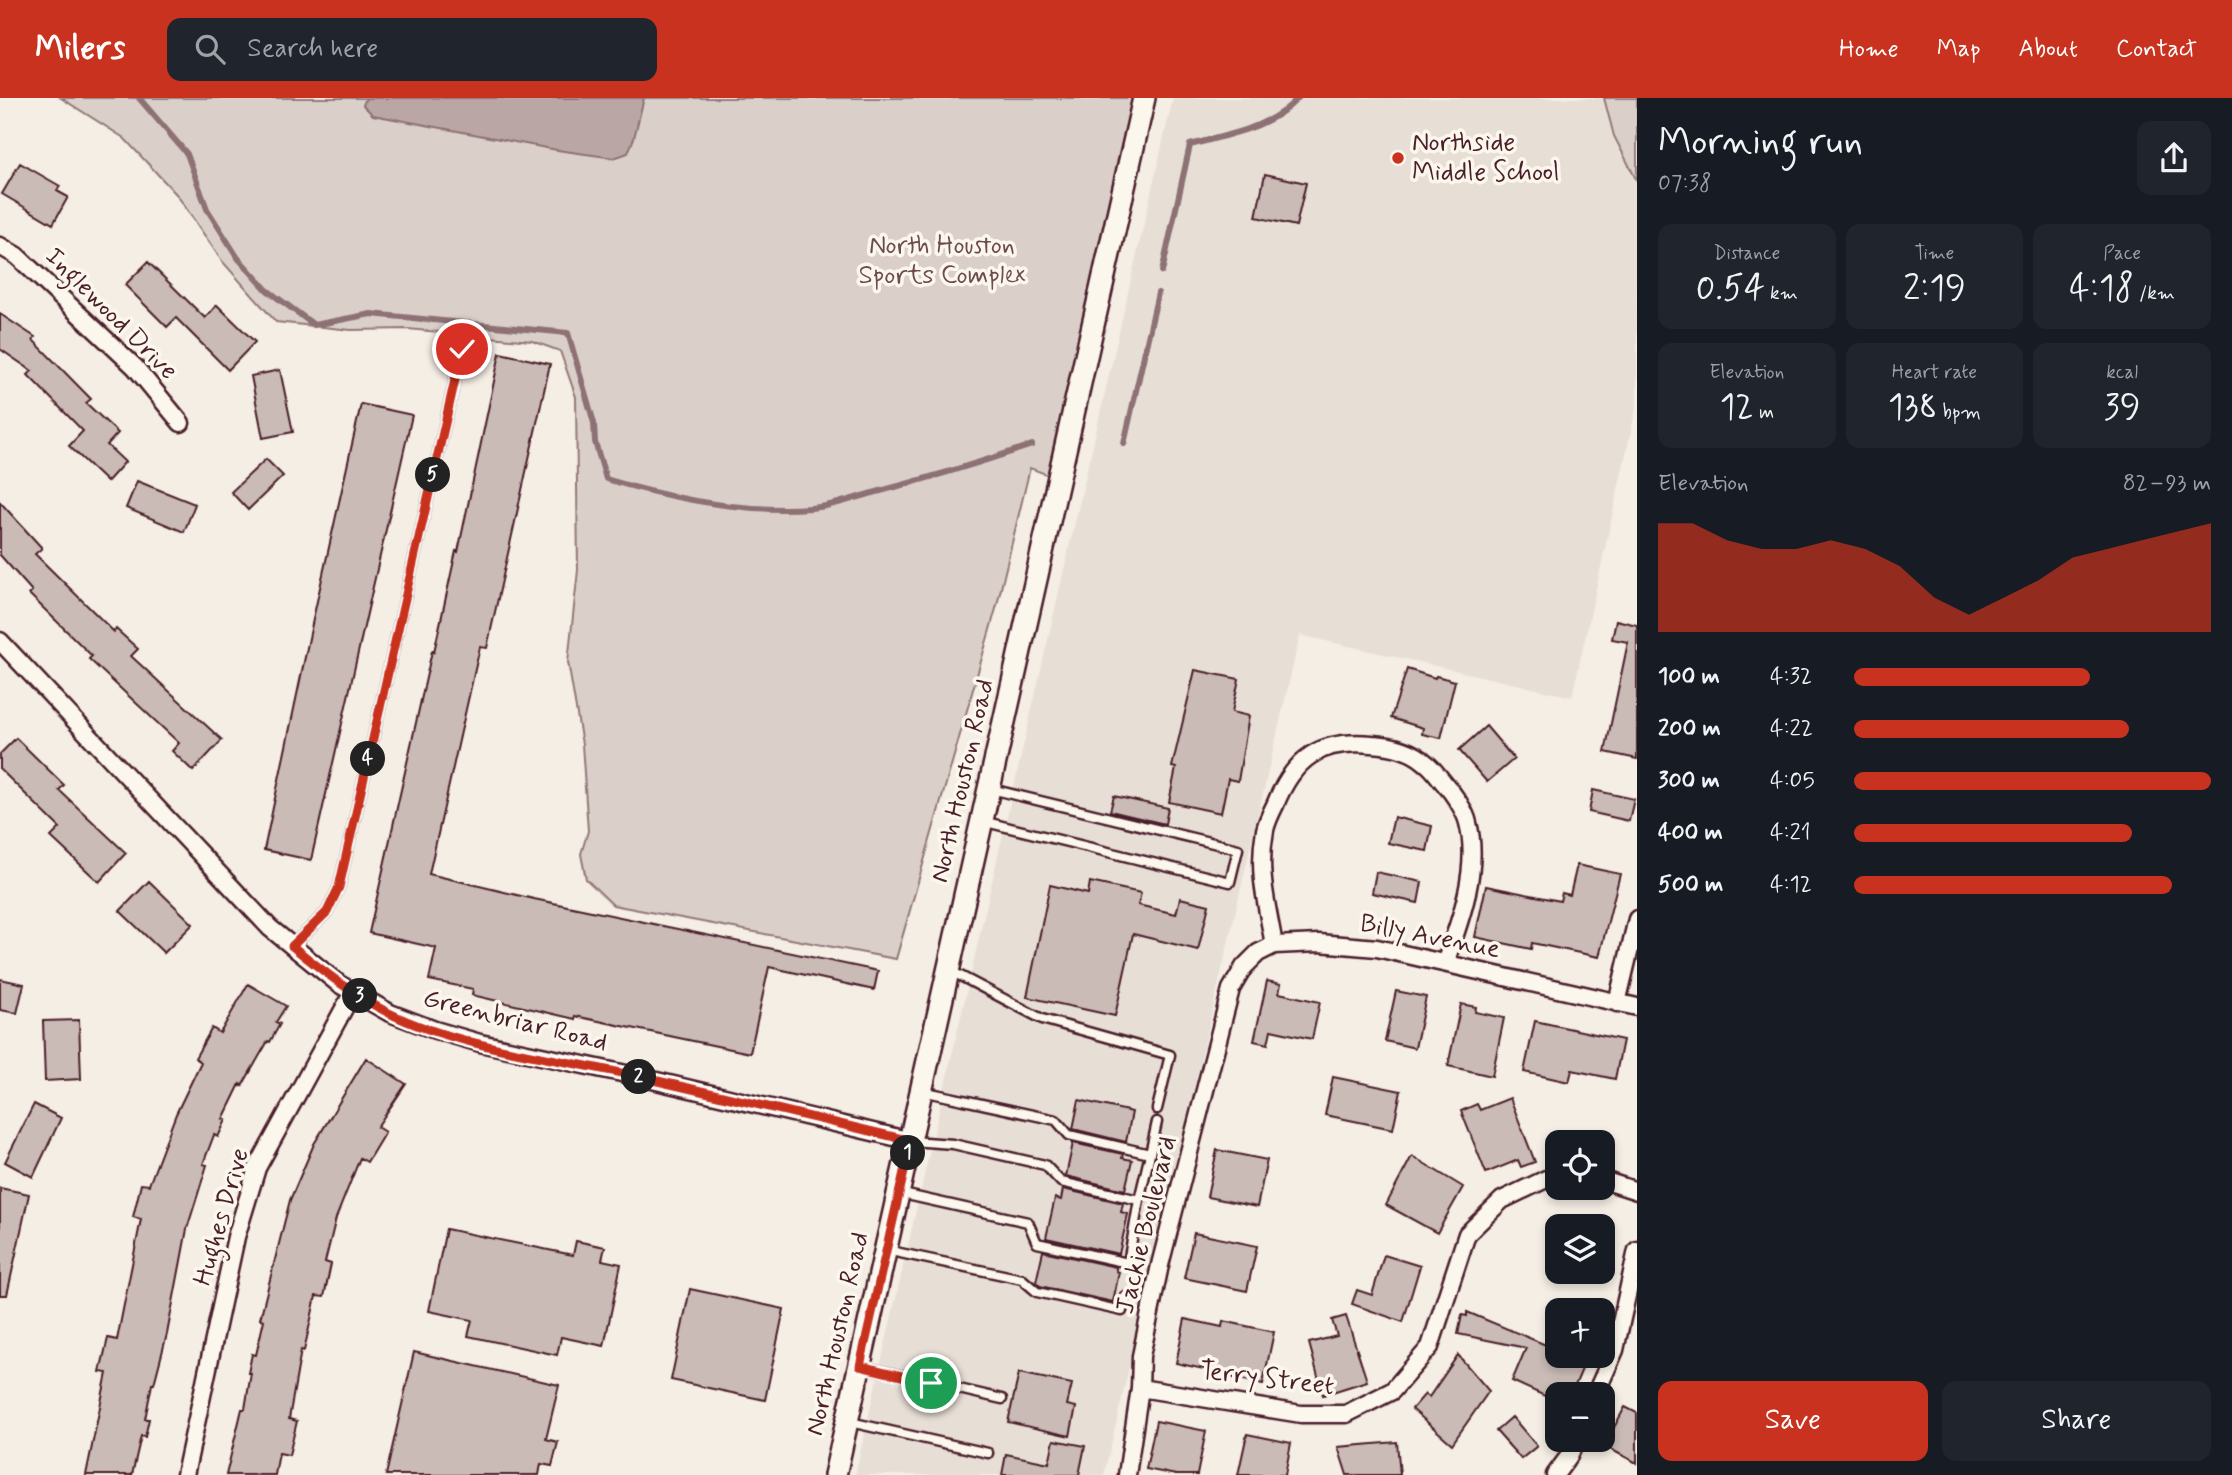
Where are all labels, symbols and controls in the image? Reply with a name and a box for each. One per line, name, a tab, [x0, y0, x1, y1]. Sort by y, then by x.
search box	[167, 18, 657, 81]
text: Milers	[35, 27, 125, 71]
icon: search	[191, 30, 229, 68]
text: Search here	[247, 32, 378, 66]
text: Home	[1839, 34, 1899, 65]
text: Map	[1937, 34, 1981, 65]
text: About	[2019, 34, 2078, 65]
text: Contact	[2116, 34, 2197, 65]
text: Morning run	[1658, 118, 1863, 167]
button: share	[2137, 121, 2211, 195]
place label: Northside Middle School	[1412, 126, 1560, 190]
marker: Northside Middle School	[1390, 150, 1406, 166]
text: 07:38	[1658, 169, 1712, 199]
park label: North Houston Sports Complex	[858, 229, 1026, 293]
street label: Inglewood Drive	[35, 240, 185, 390]
text: Distance	[1713, 241, 1780, 266]
text: Time	[1915, 241, 1954, 266]
text: Pace	[2103, 241, 2141, 266]
text: 0.54	[1696, 266, 1765, 312]
text: 2:19	[1903, 266, 1966, 312]
text: 4:18	[2069, 266, 2134, 312]
text: km	[1765, 281, 1798, 306]
text: /km	[2134, 281, 2175, 306]
pin	[432, 319, 492, 379]
icon: check	[443, 330, 481, 368]
text: Elevation	[1709, 360, 1784, 385]
text: Heart rate	[1892, 360, 1977, 385]
text: kcal	[2106, 360, 2138, 385]
text: 12	[1720, 385, 1754, 431]
text: 138	[1888, 385, 1937, 431]
text: 39	[2104, 385, 2141, 431]
text: m	[1754, 400, 1774, 425]
text: bpm	[1937, 400, 1981, 425]
pin: 5	[416, 458, 450, 492]
text: 5	[427, 462, 438, 487]
text: Elevation	[1658, 469, 1749, 499]
text: 82–93 m	[2123, 469, 2211, 499]
text: 100 m	[1658, 662, 1720, 692]
text: 4:32	[1770, 662, 1812, 692]
street label: North Houston Road	[923, 676, 1003, 886]
text: 200 m	[1658, 714, 1721, 744]
text: 4:22	[1770, 714, 1813, 744]
pin: 4	[350, 742, 386, 776]
text: 4	[362, 746, 373, 771]
text: 300 m	[1658, 766, 1720, 796]
text: 4:05	[1770, 766, 1815, 796]
text: 400 m	[1658, 818, 1723, 848]
text: 4:21	[1770, 818, 1811, 848]
text: 500 m	[1658, 870, 1723, 900]
text: 4:12	[1770, 870, 1812, 900]
street label: Billy Avenue	[1357, 907, 1503, 967]
pin: 3	[342, 978, 378, 1014]
street label: Greenbriar Road	[419, 982, 611, 1060]
text: 3	[355, 983, 364, 1008]
pin: 2	[622, 1060, 656, 1094]
text: 2	[634, 1064, 643, 1089]
map controls	[1545, 1130, 1615, 1452]
button: locate	[1545, 1130, 1615, 1200]
street label: Jackie Boulevard	[1109, 1133, 1185, 1317]
pin: 1	[890, 1136, 926, 1170]
text: 1	[903, 1140, 912, 1165]
street label: Hughes Drive	[186, 1144, 261, 1291]
button: layers	[1545, 1214, 1615, 1284]
street label: North Houston Road	[798, 1229, 878, 1439]
button: +	[1545, 1298, 1615, 1368]
pin	[901, 1353, 961, 1413]
street label: Terry Street	[1198, 1354, 1336, 1404]
icon: arrive	[912, 1364, 950, 1402]
button: Save	[1658, 1381, 1928, 1461]
button: Share	[1942, 1381, 2211, 1461]
button: −	[1545, 1382, 1615, 1452]

